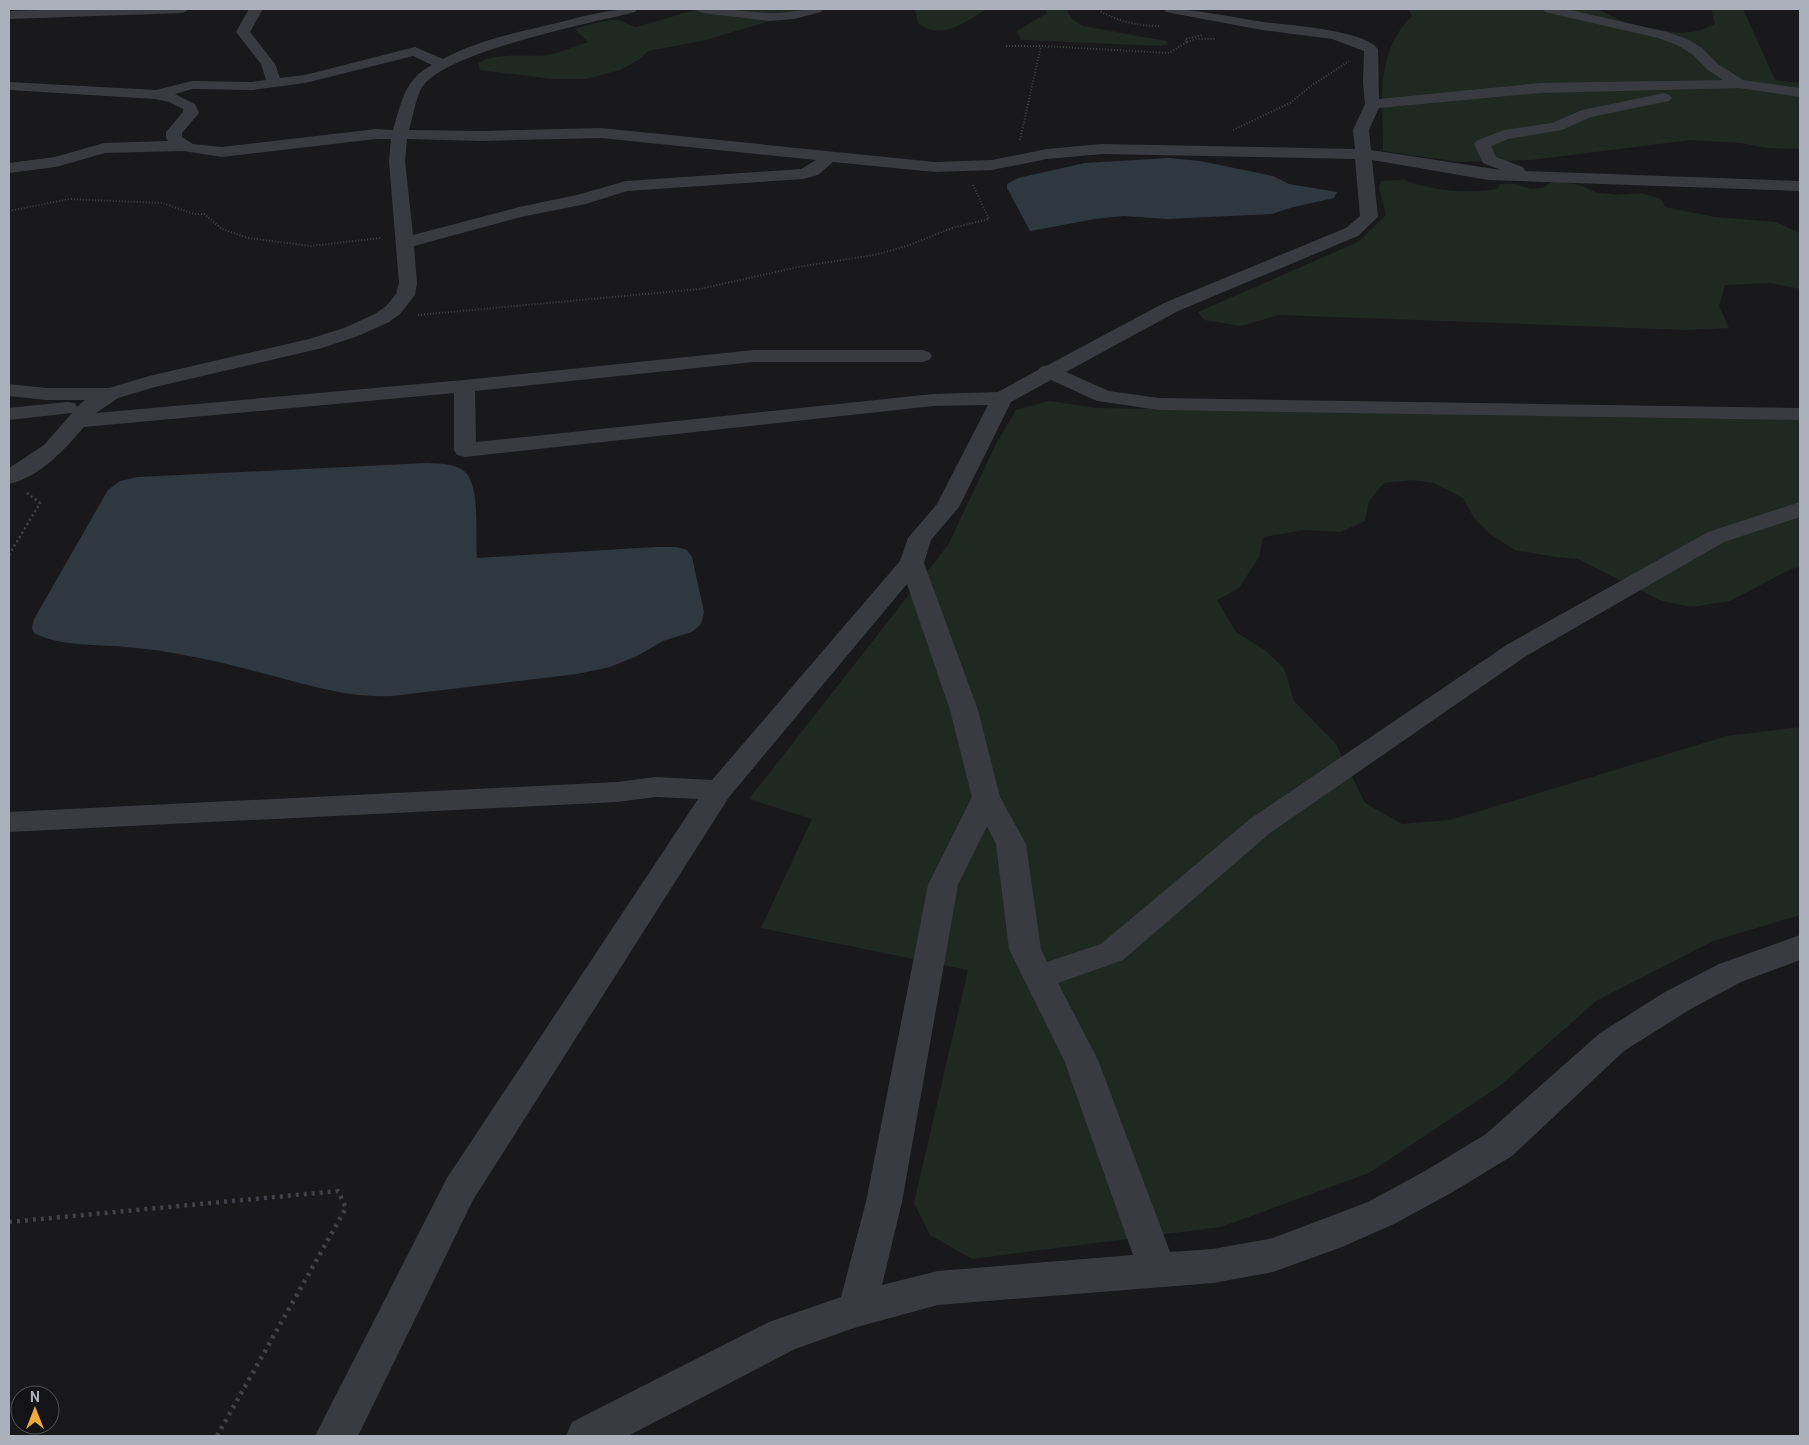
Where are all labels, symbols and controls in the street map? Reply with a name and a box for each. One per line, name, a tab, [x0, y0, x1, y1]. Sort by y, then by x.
north arrow	[10, 1385, 60, 1435]
text: N	[30, 1389, 40, 1405]

